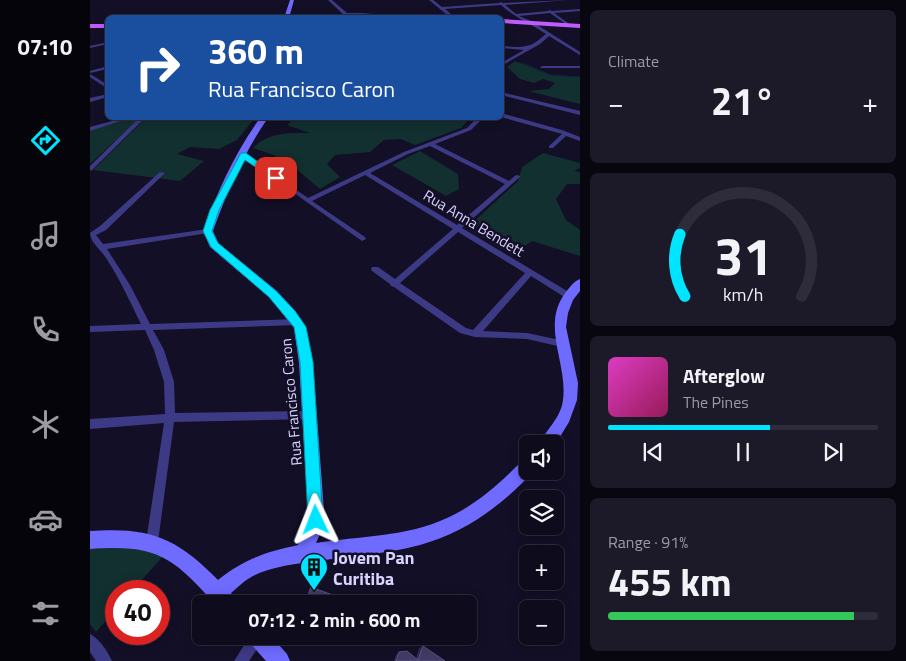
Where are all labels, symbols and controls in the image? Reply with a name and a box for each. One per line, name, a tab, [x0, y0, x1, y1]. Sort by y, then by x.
text: 360 m	[208, 24, 304, 78]
text: 07:10	[18, 30, 72, 64]
icon: right	[125, 35, 190, 100]
text: Climate	[608, 49, 659, 73]
text: Rua Francisco Caron	[208, 72, 395, 106]
text: 21°	[711, 72, 775, 130]
text: −	[608, 81, 624, 124]
text: +	[862, 81, 878, 124]
icon: directions	[28, 123, 63, 158]
pin	[255, 157, 297, 199]
icon: arrive	[262, 164, 290, 192]
street label: Rua Anna Bendett	[419, 184, 530, 263]
text: 31	[714, 216, 772, 295]
icon: music	[28, 218, 63, 253]
text: km/h	[723, 281, 763, 308]
icon: phone	[28, 312, 63, 347]
street label: Rua Francisco Caron	[274, 337, 308, 467]
text: Afterglow	[683, 361, 765, 390]
text: The Pines	[683, 390, 749, 414]
icon: climate	[28, 407, 63, 442]
map controls	[519, 435, 564, 645]
button: sound	[519, 435, 564, 480]
icon: previous	[639, 438, 667, 466]
icon: pause	[729, 438, 757, 466]
icon: next	[819, 438, 847, 466]
button: layers	[519, 490, 564, 535]
position arrow	[289, 493, 341, 545]
icon: car	[28, 502, 63, 537]
text: Range · 91%	[608, 530, 688, 554]
place label: Jovem Pan Curitiba	[333, 544, 415, 592]
button: +	[519, 545, 564, 590]
building icon: Jovem Pan Curitiba	[299, 552, 329, 591]
text: 455 km	[608, 553, 732, 611]
speed limit sign: 40	[105, 580, 170, 645]
icon: filters	[28, 596, 63, 631]
button: −	[519, 600, 564, 645]
text: 07:12 · 2 min · 600 m	[248, 605, 421, 634]

